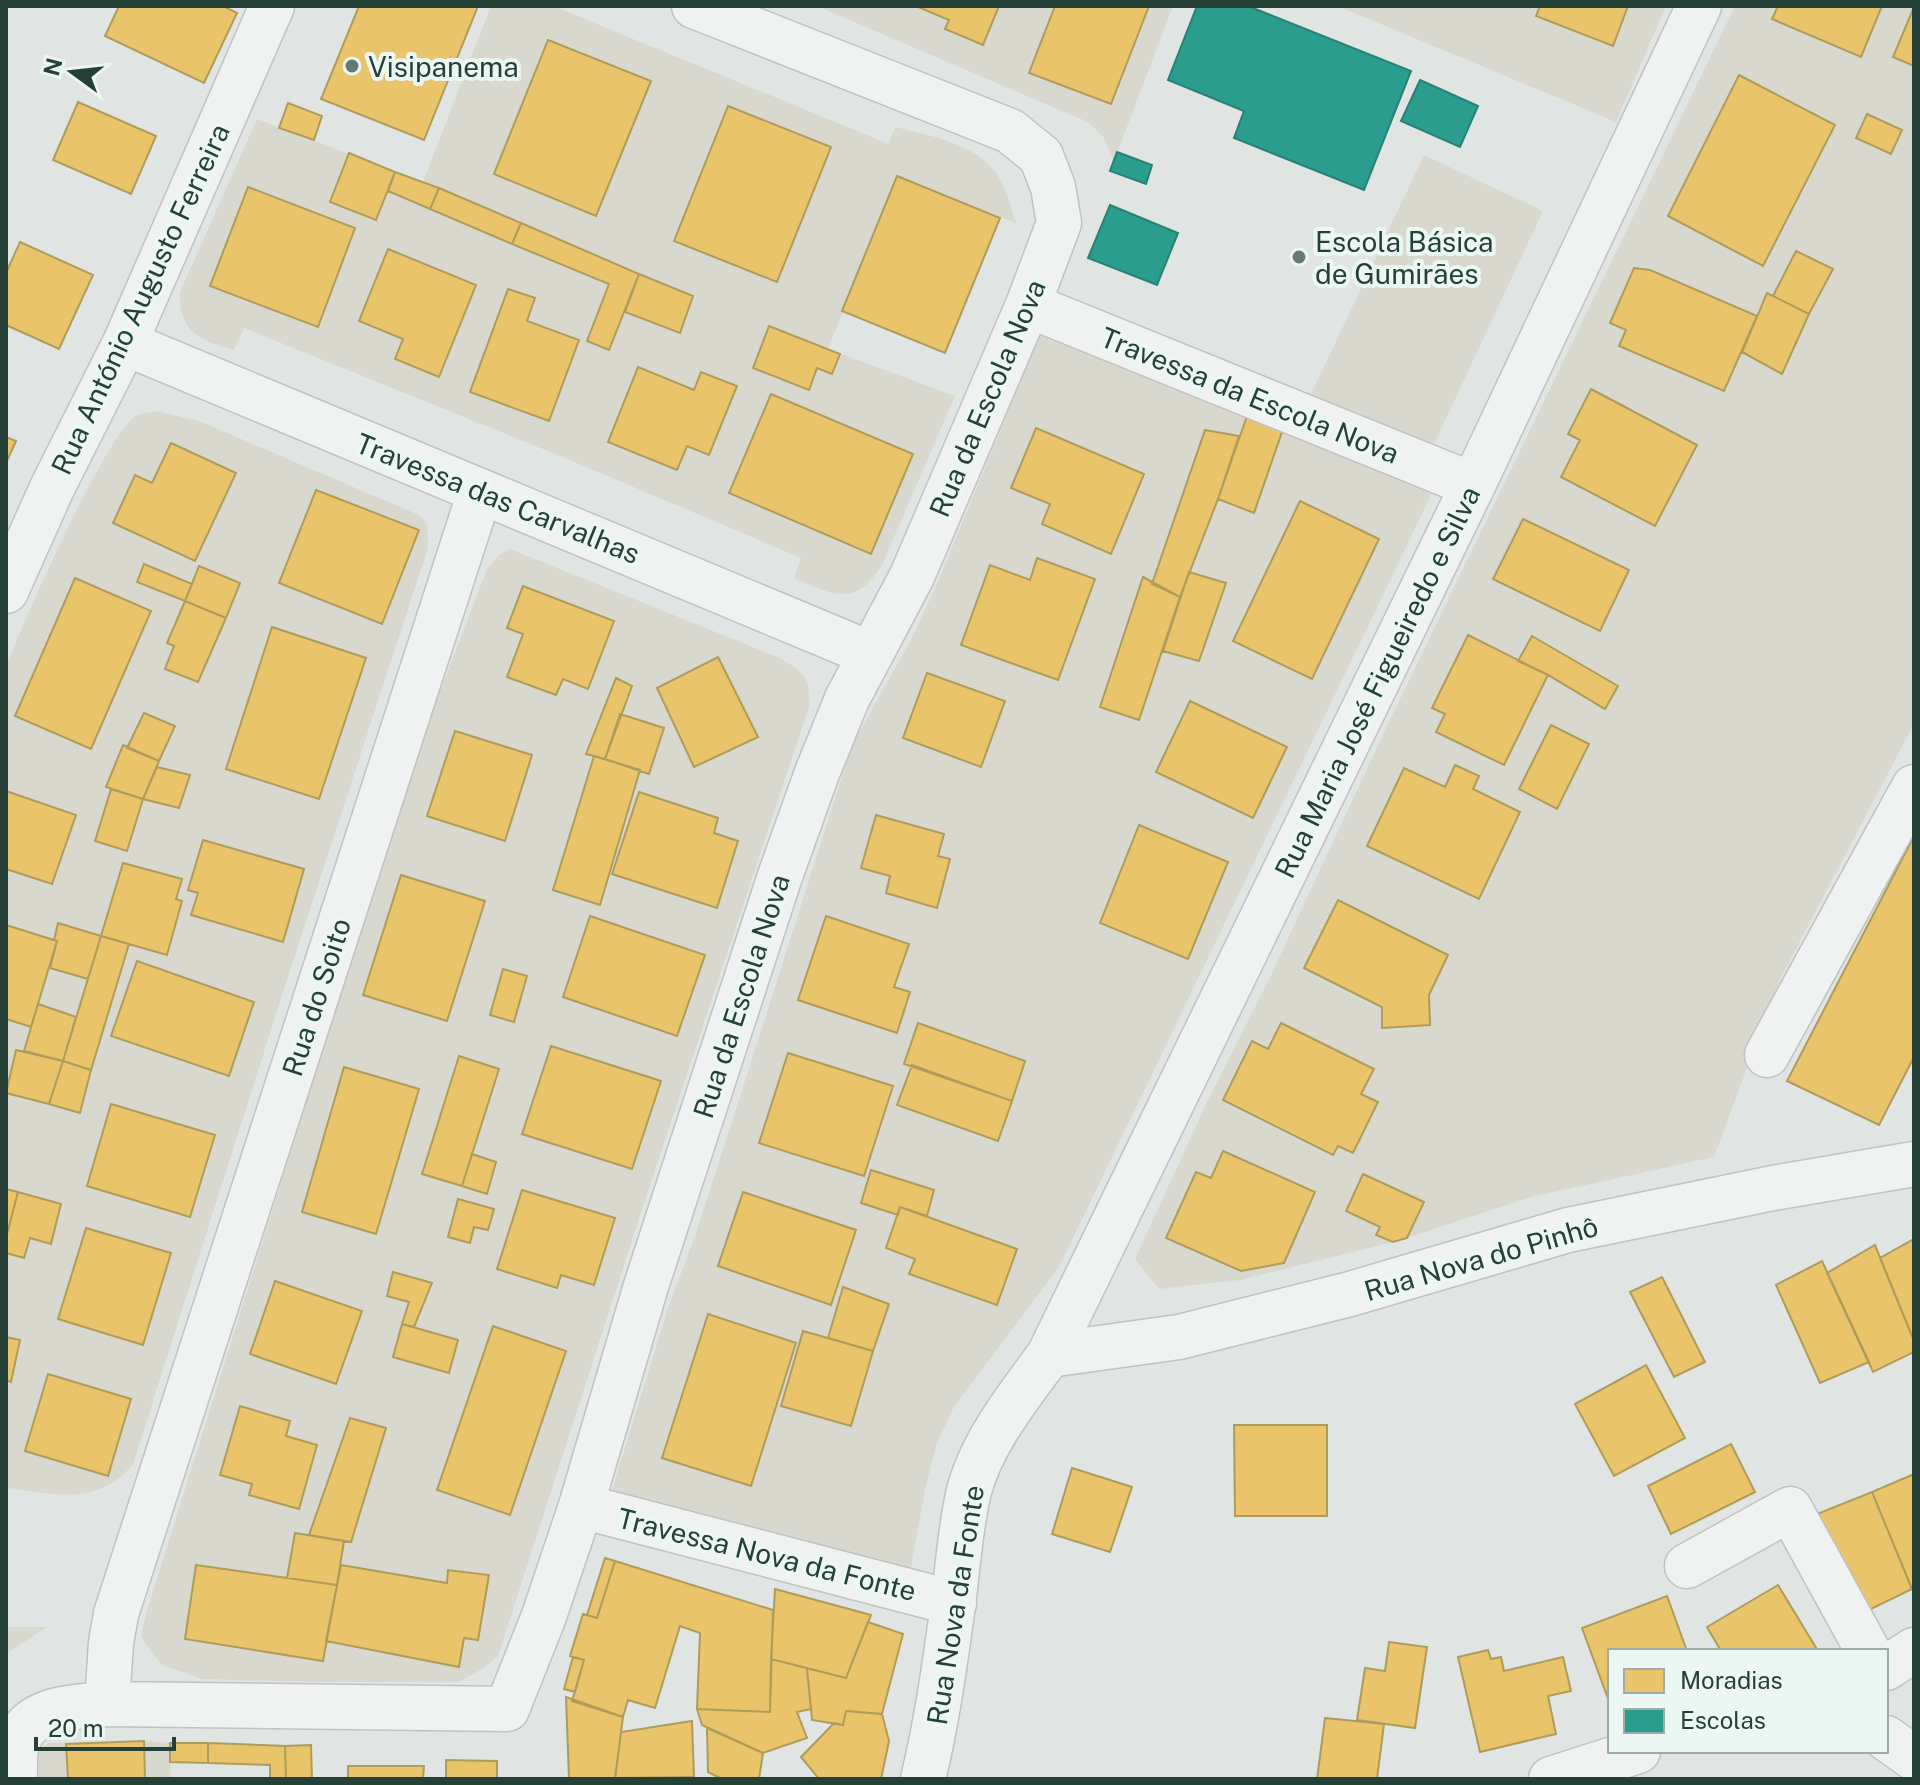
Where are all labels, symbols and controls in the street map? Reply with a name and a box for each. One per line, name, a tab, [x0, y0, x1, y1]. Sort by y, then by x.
north arrow	[32, 32, 112, 112]
place label: Visipanema	[368, 50, 519, 83]
text: N	[38, 55, 67, 79]
marker: Visipanema	[343, 57, 361, 75]
street label: Rua António Augusto Ferreira	[44, 118, 236, 480]
place label: Escola Básica de Gumirães	[1315, 225, 1494, 290]
marker: Escola Básica de Gumirães	[1290, 248, 1308, 266]
street label: Rua da Escola Nova	[922, 274, 1052, 522]
street label: Travessa da Escola Nova	[1096, 320, 1404, 470]
street label: Travessa das Carvalhas	[351, 426, 645, 570]
street label: Rua Maria José Figueiredo e Silva	[1268, 481, 1486, 883]
street label: Rua da Escola Nova	[686, 870, 796, 1122]
street label: Rua do Soito	[275, 914, 357, 1080]
street label: Rua Nova do Pinhô	[1360, 1209, 1602, 1307]
street label: Rua Nova da Fonte	[920, 1483, 990, 1727]
street label: Travessa Nova da Fonte	[614, 1501, 920, 1607]
legend	[1608, 1649, 1888, 1753]
text: Moradias	[1680, 1666, 1783, 1694]
scale bar	[36, 1701, 174, 1751]
text: Escolas	[1680, 1706, 1766, 1734]
text: 20 m	[48, 1714, 104, 1742]

